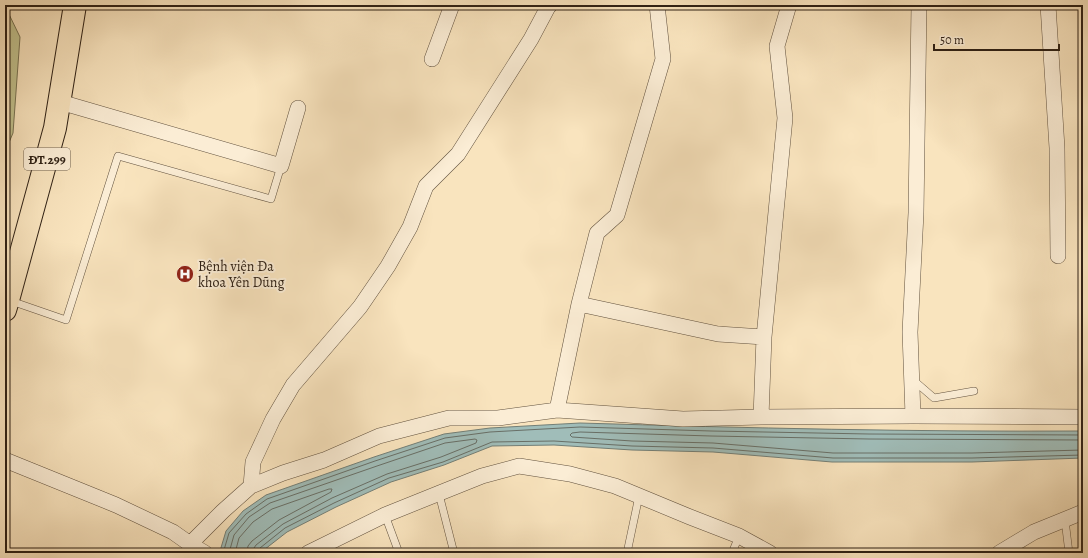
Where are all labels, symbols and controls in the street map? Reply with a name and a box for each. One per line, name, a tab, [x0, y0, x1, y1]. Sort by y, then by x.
scale bar	[934, 26, 1059, 52]
text: 50 m	[940, 32, 964, 48]
road number: ĐT.299	[24, 148, 70, 170]
place label: Bệnh viện Đa khoa Yên Dũng	[198, 257, 285, 292]
hospital icon: Bệnh viện Đa khoa Yên Dũng	[175, 264, 195, 284]

